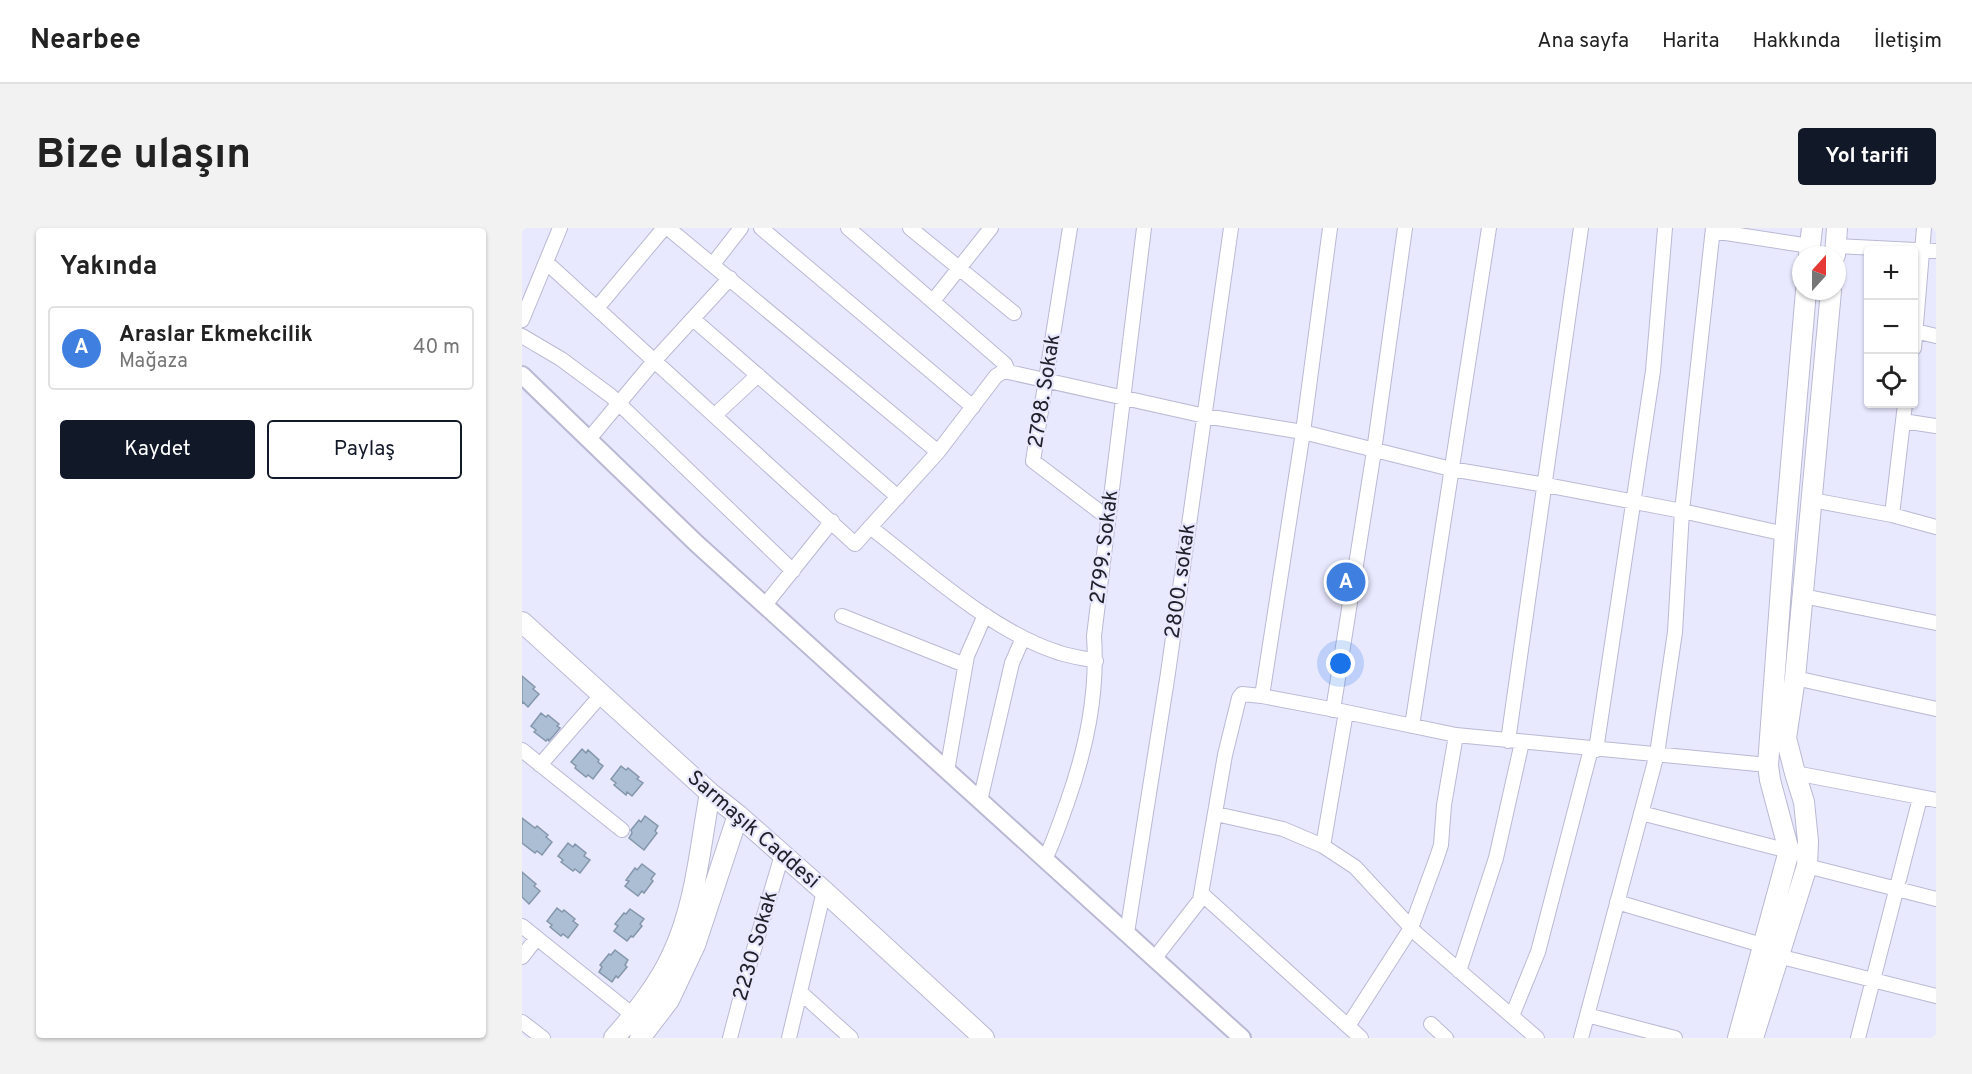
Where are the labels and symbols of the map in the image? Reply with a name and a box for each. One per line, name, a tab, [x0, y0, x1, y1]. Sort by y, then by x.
north arrow	[1792, 246, 1846, 300]
street label: 2798. Sokak	[1023, 332, 1067, 450]
street label: 2799. Sokak	[1085, 488, 1125, 606]
street label: 2800. sokak	[1160, 522, 1202, 640]
pin: A	[1326, 560, 1366, 604]
your location	[1326, 649, 1355, 678]
street label: Sarmaşık Caddesi	[681, 765, 825, 895]
street label: 2230 Sokak	[727, 888, 785, 1004]

